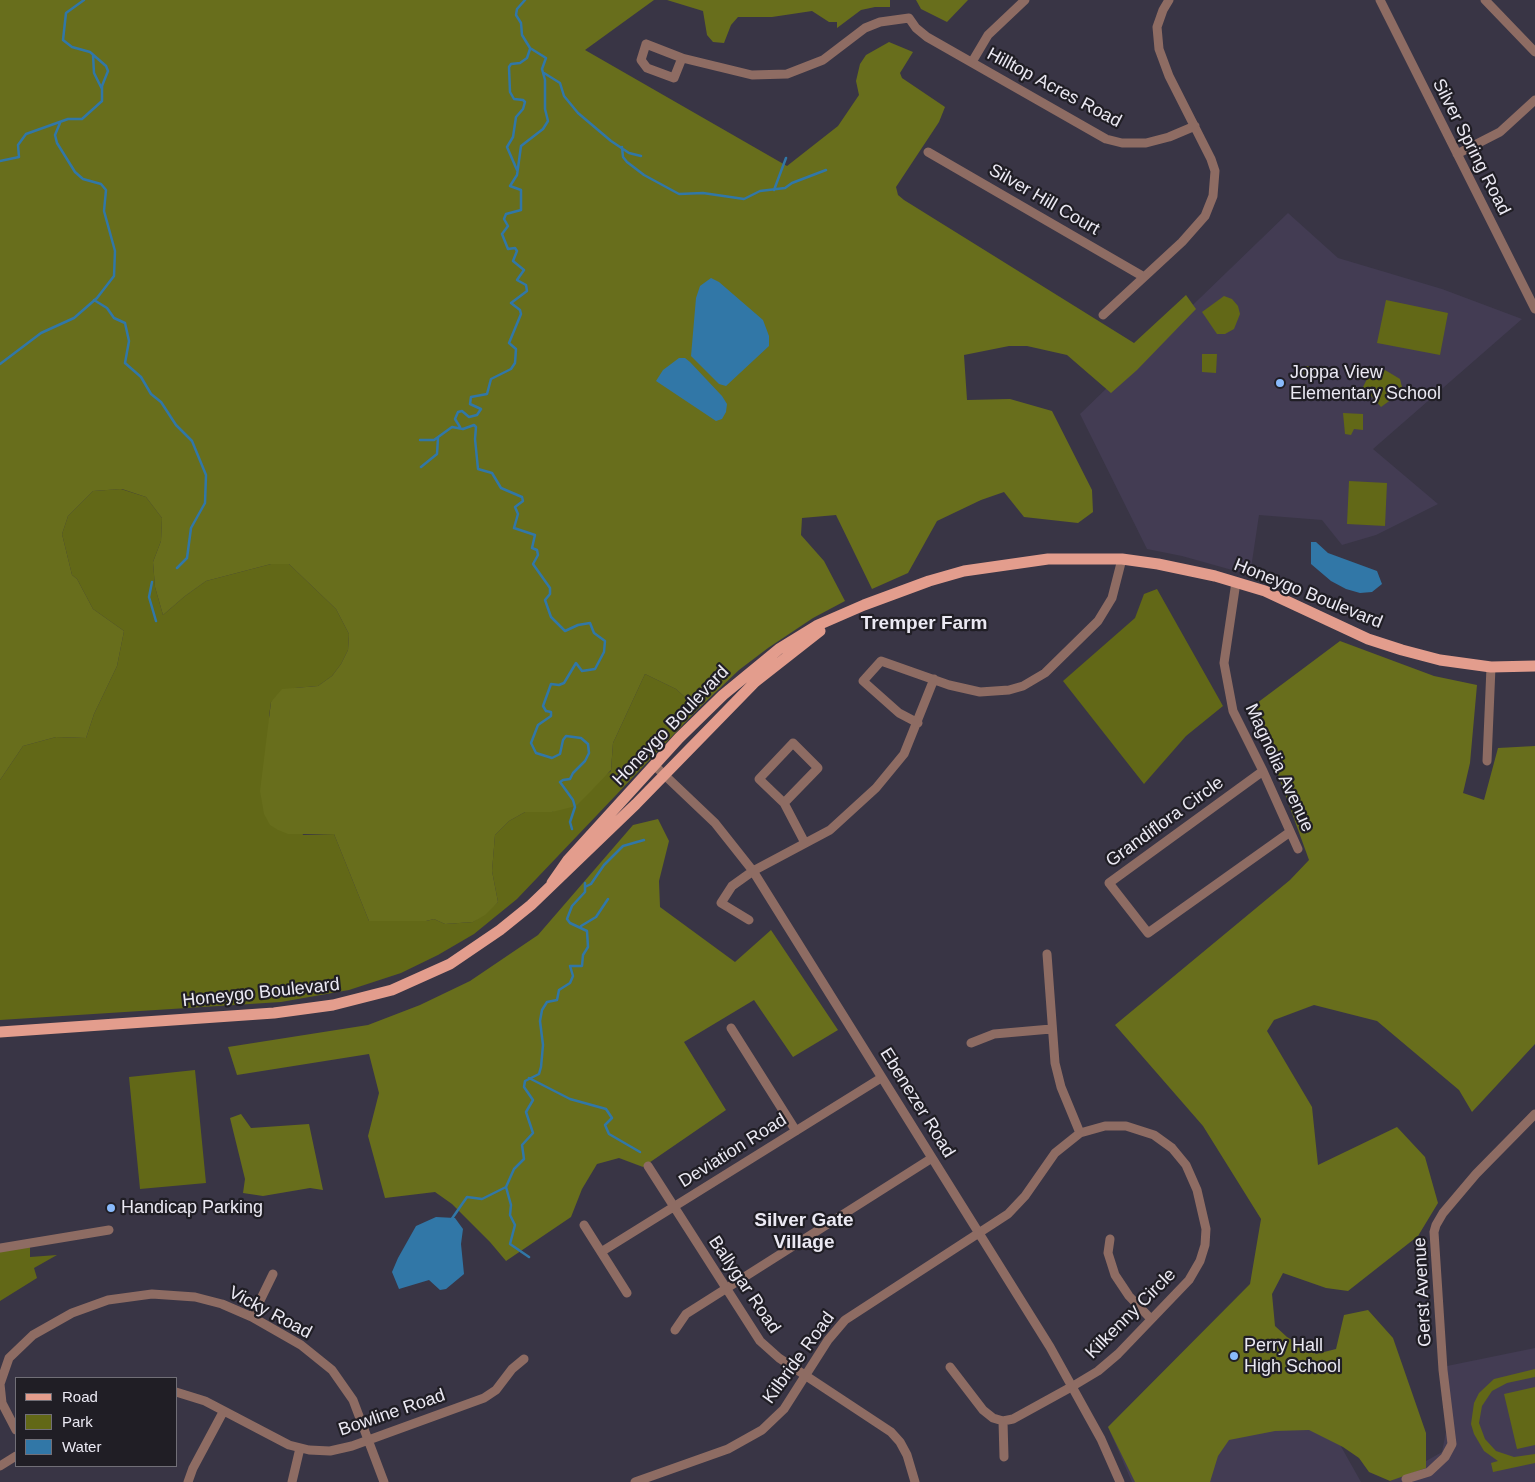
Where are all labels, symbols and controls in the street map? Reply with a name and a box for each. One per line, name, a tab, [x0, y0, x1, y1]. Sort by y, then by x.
street label: Hilltop Acres Road	[983, 43, 1125, 133]
street label: Silver Spring Road	[1427, 75, 1515, 219]
street label: Silver Hill Court	[985, 160, 1103, 240]
place label: Joppa View Elementary School	[1290, 362, 1441, 404]
marker: Joppa View Elementary School	[1274, 377, 1286, 389]
street label: Honeygo Boulevard	[1231, 554, 1385, 634]
district label: Tremper Farm	[861, 613, 987, 635]
street label: Honeygo Boulevard	[608, 662, 734, 790]
street label: Magnolia Avenue	[1240, 701, 1318, 835]
street label: Grandiflora Circle	[1102, 772, 1228, 872]
street label: Honeygo Boulevard	[181, 974, 341, 1012]
street label: Ebenezer Road	[875, 1044, 959, 1162]
street label: Deviation Road	[675, 1109, 791, 1193]
place label: Handicap Parking	[121, 1197, 263, 1219]
marker: Handicap Parking	[105, 1202, 117, 1214]
district label: Silver Gate Village	[754, 1210, 854, 1254]
street label: Ballygar Road	[703, 1232, 785, 1338]
street label: Gerst Avenue	[1409, 1237, 1437, 1347]
street label: Kilkenny Circle	[1081, 1264, 1181, 1364]
street label: Vicky Road	[225, 1282, 315, 1344]
street label: Kilbride Road	[759, 1308, 839, 1408]
place label: Perry Hall High School	[1244, 1335, 1341, 1378]
marker: Perry Hall High School	[1228, 1350, 1240, 1362]
legend	[15, 1377, 178, 1467]
street label: Bowline Road	[336, 1385, 448, 1441]
text: Road	[62, 1388, 98, 1405]
text: Park	[62, 1413, 93, 1430]
text: Water	[62, 1438, 101, 1455]

